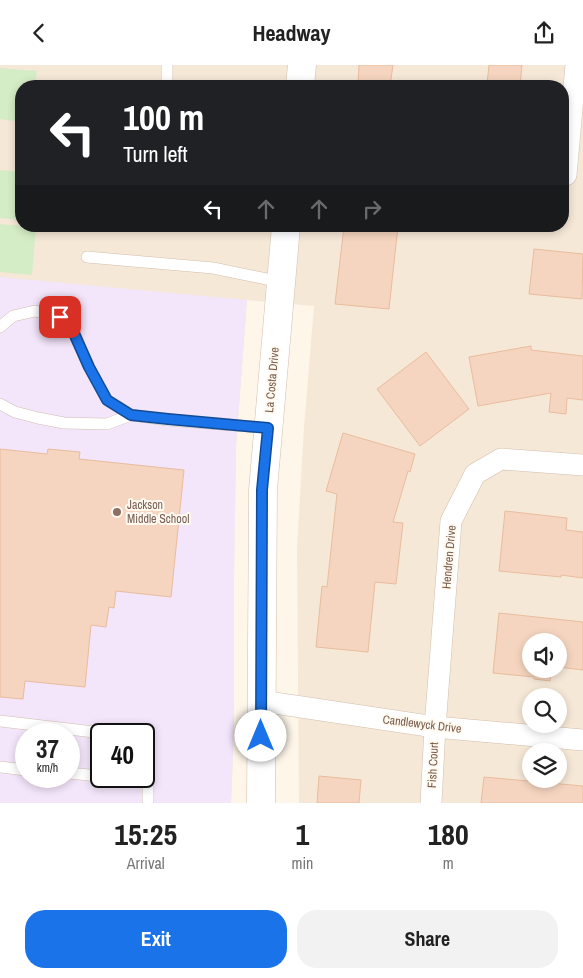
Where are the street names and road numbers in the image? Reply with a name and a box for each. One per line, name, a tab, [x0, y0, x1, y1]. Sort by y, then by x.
street label: La Costa Drive	[261, 347, 283, 413]
street label: Hendren Drive	[438, 524, 460, 590]
street label: Candlewyck Drive	[382, 711, 462, 737]
street label: Fish Court	[424, 741, 442, 788]

